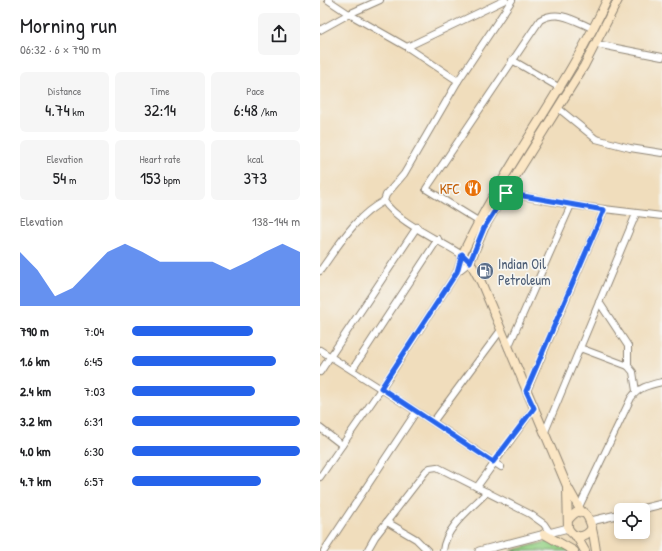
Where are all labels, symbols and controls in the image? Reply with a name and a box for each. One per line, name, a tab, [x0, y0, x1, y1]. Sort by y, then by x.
text: Morning run	[20, 10, 117, 40]
button: share	[258, 13, 300, 55]
text: 06:32 · 6 × 790 m	[20, 40, 101, 58]
text: Distance	[48, 84, 81, 98]
text: Time	[150, 84, 170, 98]
text: Pace	[246, 84, 264, 98]
text: 4.74	[45, 98, 70, 121]
text: 32:14	[144, 98, 176, 121]
text: 6:48	[233, 98, 258, 121]
text: km	[70, 105, 84, 119]
text: /km	[258, 105, 277, 119]
text: Elevation	[46, 152, 83, 166]
text: Heart rate	[139, 152, 181, 166]
text: kcal	[247, 152, 263, 166]
text: 54	[53, 166, 66, 189]
text: 153	[140, 166, 161, 189]
text: 373	[244, 166, 267, 189]
text: m	[66, 173, 76, 187]
text: bpm	[161, 173, 180, 187]
pin	[489, 176, 523, 210]
restaurant icon: KFC	[463, 178, 483, 198]
place label: KFC	[440, 179, 460, 198]
icon: arrive	[495, 182, 517, 204]
text: Elevation	[20, 212, 63, 230]
text: 138–144 m	[252, 212, 300, 230]
place label: Indian Oil Petroleum	[498, 254, 551, 289]
fuel station icon: Indian Oil Petroleum	[475, 261, 495, 281]
text: 790 m	[20, 322, 49, 340]
text: 7:04	[84, 322, 104, 340]
text: 1.6 km	[20, 352, 50, 370]
text: 6:45	[84, 352, 103, 370]
text: 2.4 km	[20, 382, 51, 400]
text: 7:03	[84, 382, 105, 400]
text: 3.2 km	[20, 412, 52, 430]
text: 6:31	[84, 412, 103, 430]
text: 4.0 km	[20, 442, 51, 460]
text: 6:30	[84, 442, 104, 460]
text: 4.7 km	[20, 472, 51, 490]
text: 6:57	[84, 472, 104, 490]
map controls	[614, 503, 650, 539]
button: locate	[614, 503, 650, 539]

